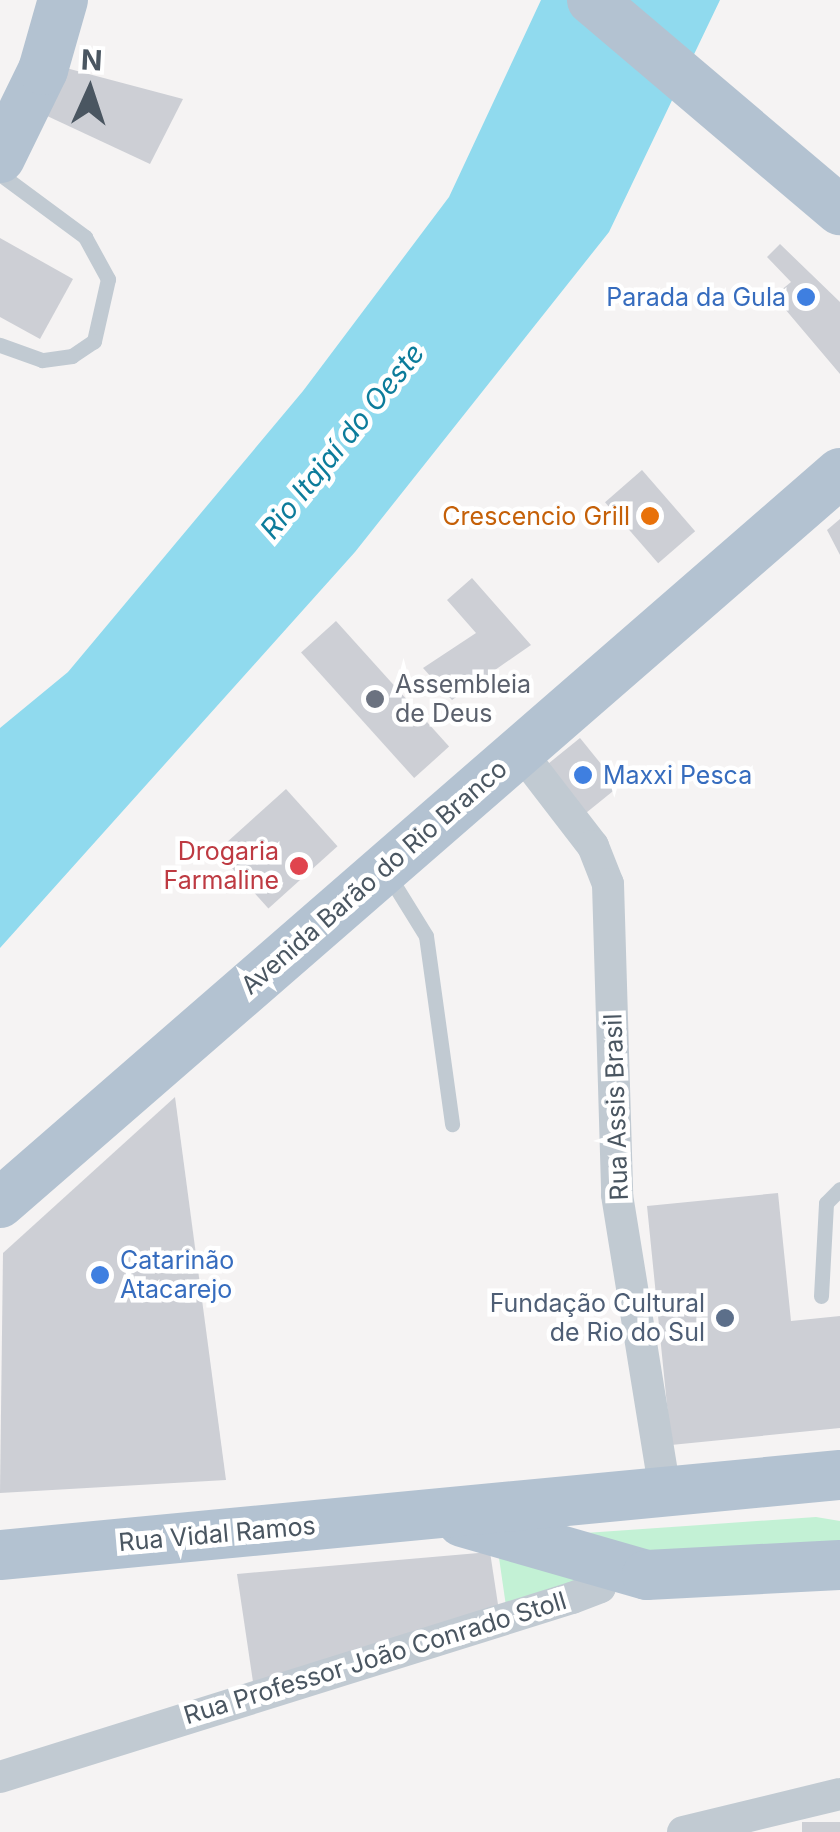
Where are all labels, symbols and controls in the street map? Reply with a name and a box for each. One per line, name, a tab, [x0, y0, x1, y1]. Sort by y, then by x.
north arrow	[40, 40, 140, 140]
text: N	[80, 43, 103, 78]
place label: Parada da Gula	[606, 282, 786, 312]
marker: Parada da Gula	[795, 286, 817, 308]
water label: Rio Itajaí do Oeste	[253, 337, 431, 545]
place label: Crescencio Grill	[442, 501, 630, 531]
marker: Crescencio Grill	[639, 505, 661, 527]
place label: Assembleia de Deus	[395, 670, 531, 729]
marker: Assembleia de Deus	[364, 688, 386, 710]
street label: Avenida Barão do Rio Branco	[235, 753, 513, 1001]
place label: Maxxi Pesca	[603, 760, 752, 790]
marker: Maxxi Pesca	[572, 764, 594, 786]
place label: Drogaria Farmaline	[164, 837, 279, 896]
marker: Drogaria Farmaline	[288, 855, 310, 877]
street label: Rua Assis Brasil	[598, 1013, 634, 1201]
place label: Catarinão Atacarejo	[120, 1246, 234, 1305]
marker: Catarinão Atacarejo	[89, 1264, 111, 1286]
place label: Fundação Cultural de Rio do Sul	[490, 1289, 705, 1348]
marker: Fundação Cultural de Rio do Sul	[714, 1307, 736, 1329]
street label: Rua Vidal Ramos	[117, 1510, 317, 1558]
street label: Rua Professor João Conrado Stoll	[180, 1585, 570, 1731]

